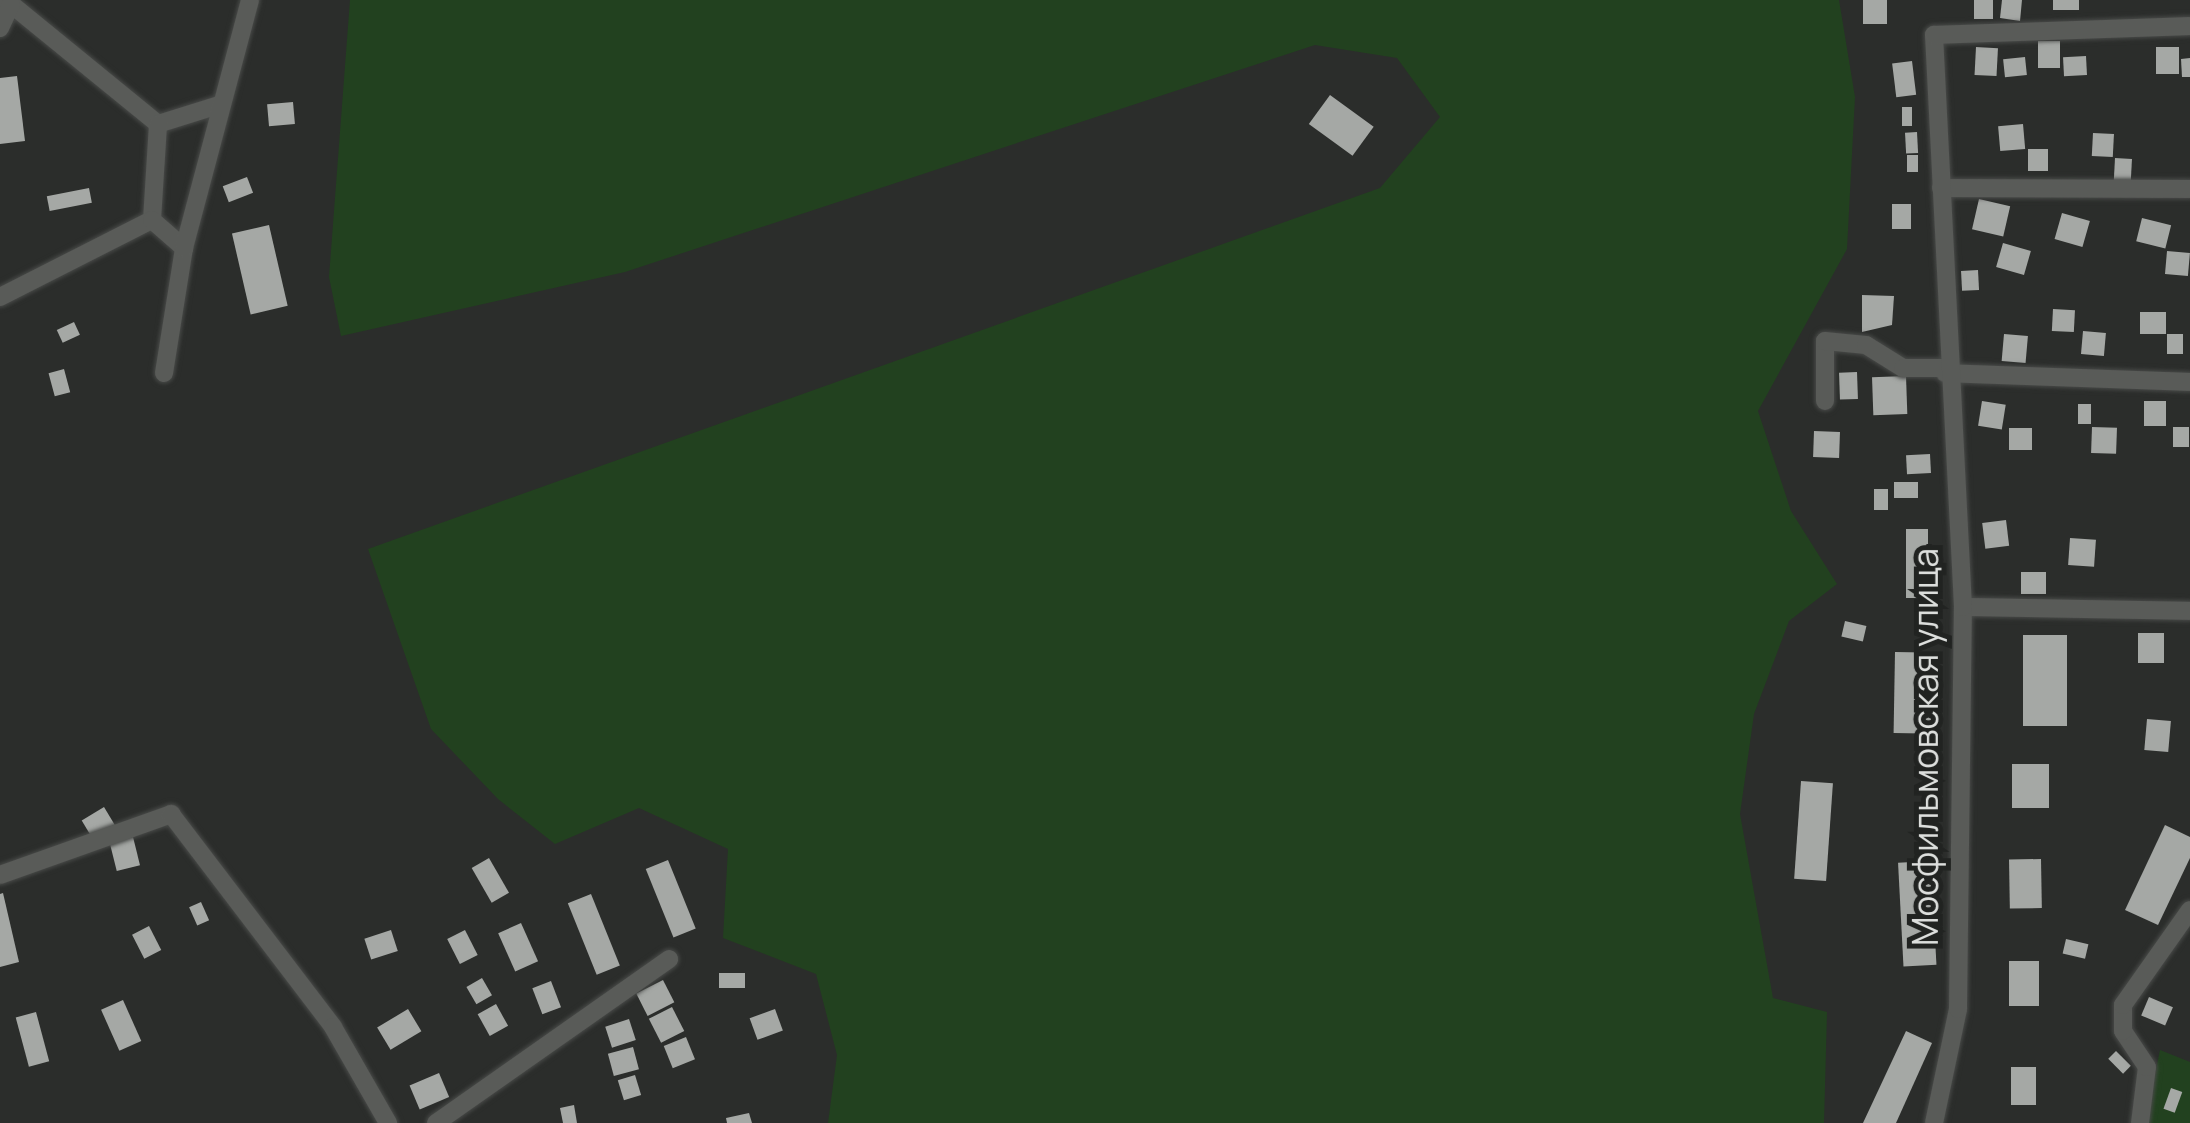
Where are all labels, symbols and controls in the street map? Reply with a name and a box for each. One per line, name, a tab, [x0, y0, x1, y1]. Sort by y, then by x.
street label: Мосфильмовская улица	[1904, 548, 1946, 946]

